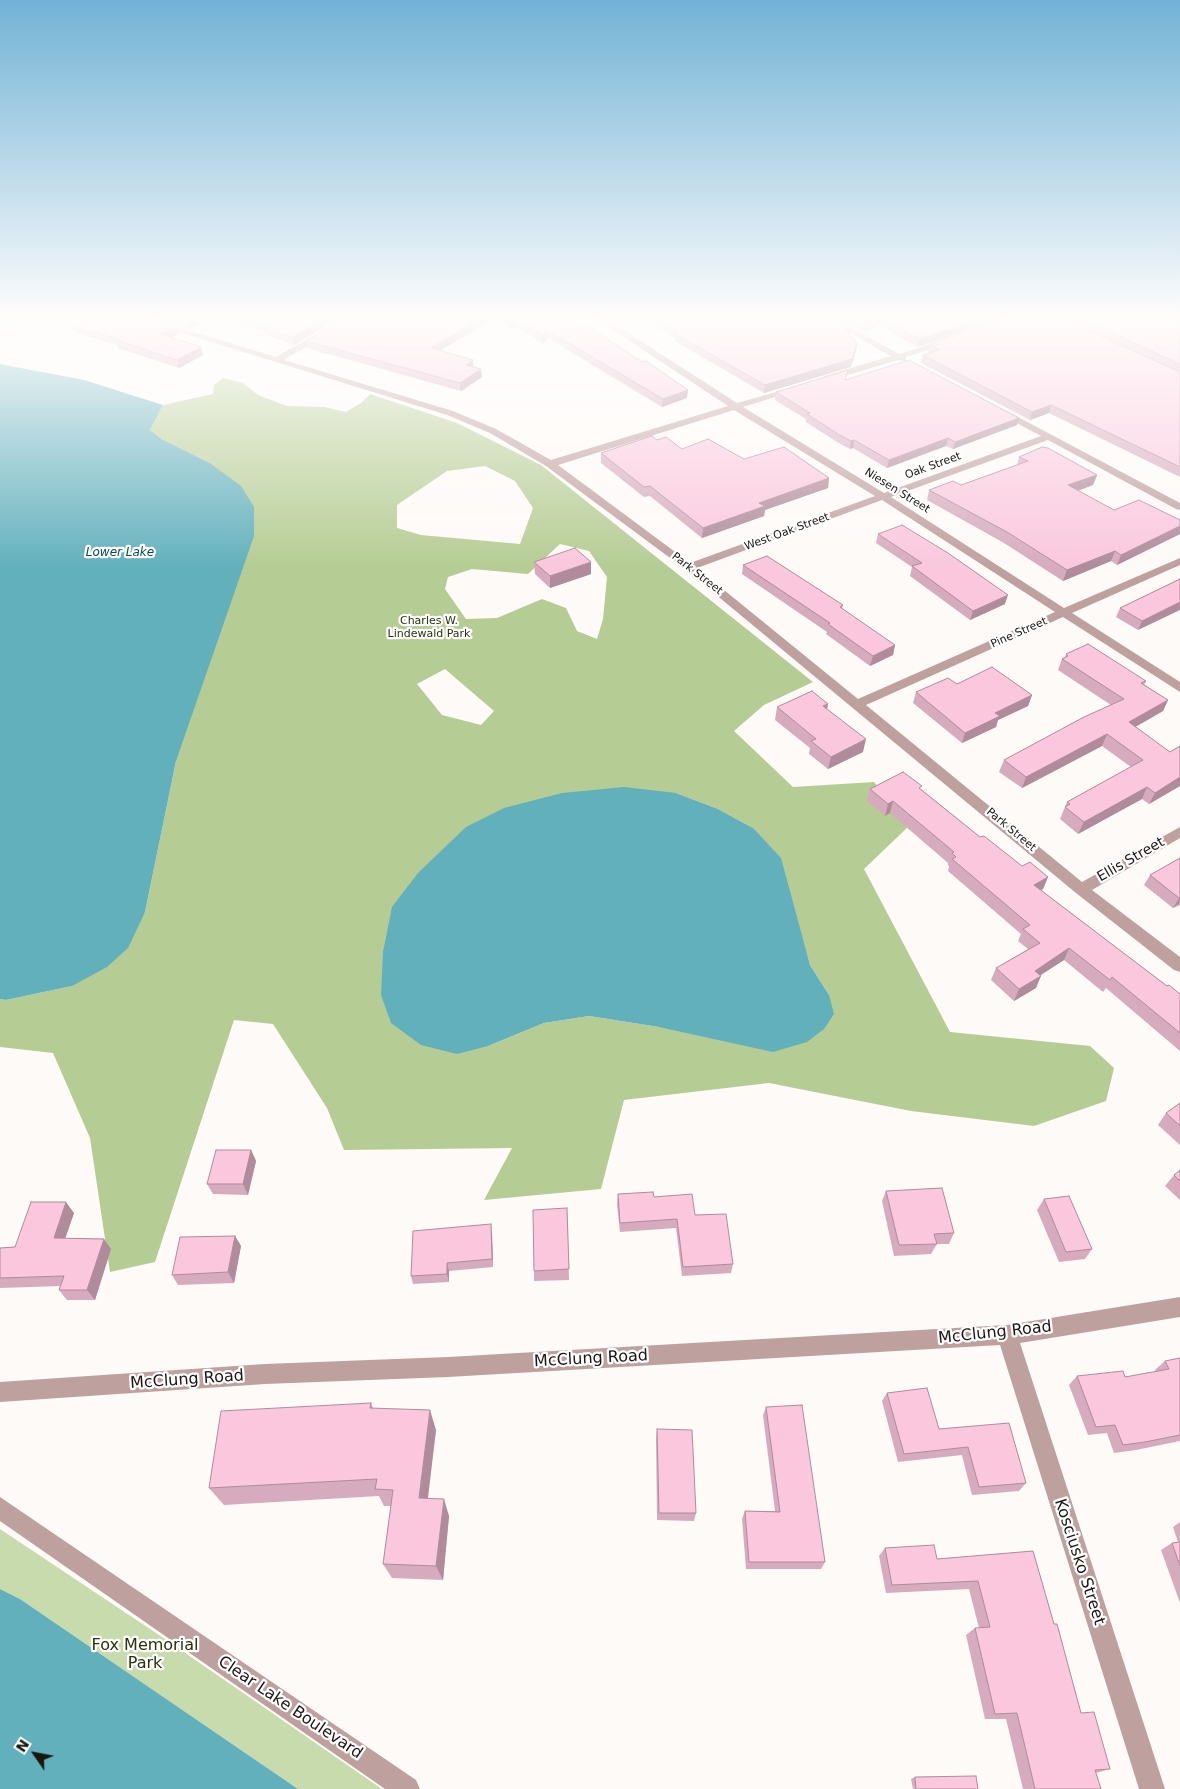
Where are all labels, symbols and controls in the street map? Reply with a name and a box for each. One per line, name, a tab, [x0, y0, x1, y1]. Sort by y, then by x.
street label: Oak Street	[903, 450, 963, 482]
street label: Niesen Street	[862, 466, 932, 516]
street label: West Oak Street	[743, 511, 831, 553]
water label: Lower Lake	[86, 546, 154, 560]
street label: Park Street	[669, 550, 725, 598]
park label: Charles W. Lindewald Park	[388, 614, 470, 640]
street label: Pine Street	[989, 615, 1049, 651]
street label: Park Street	[984, 805, 1038, 855]
street label: Ellis Street	[1094, 834, 1168, 886]
street label: McClung Road	[937, 1318, 1053, 1348]
street label: McClung Road	[534, 1346, 648, 1372]
street label: McClung Road	[130, 1366, 244, 1394]
street label: Kosciusko Street	[1050, 1496, 1108, 1628]
park label: Fox Memorial Park	[92, 1636, 198, 1674]
street label: Clear Lake Boulevard	[214, 1652, 366, 1764]
north arrow	[10, 1729, 60, 1779]
text: N	[13, 1737, 32, 1755]

